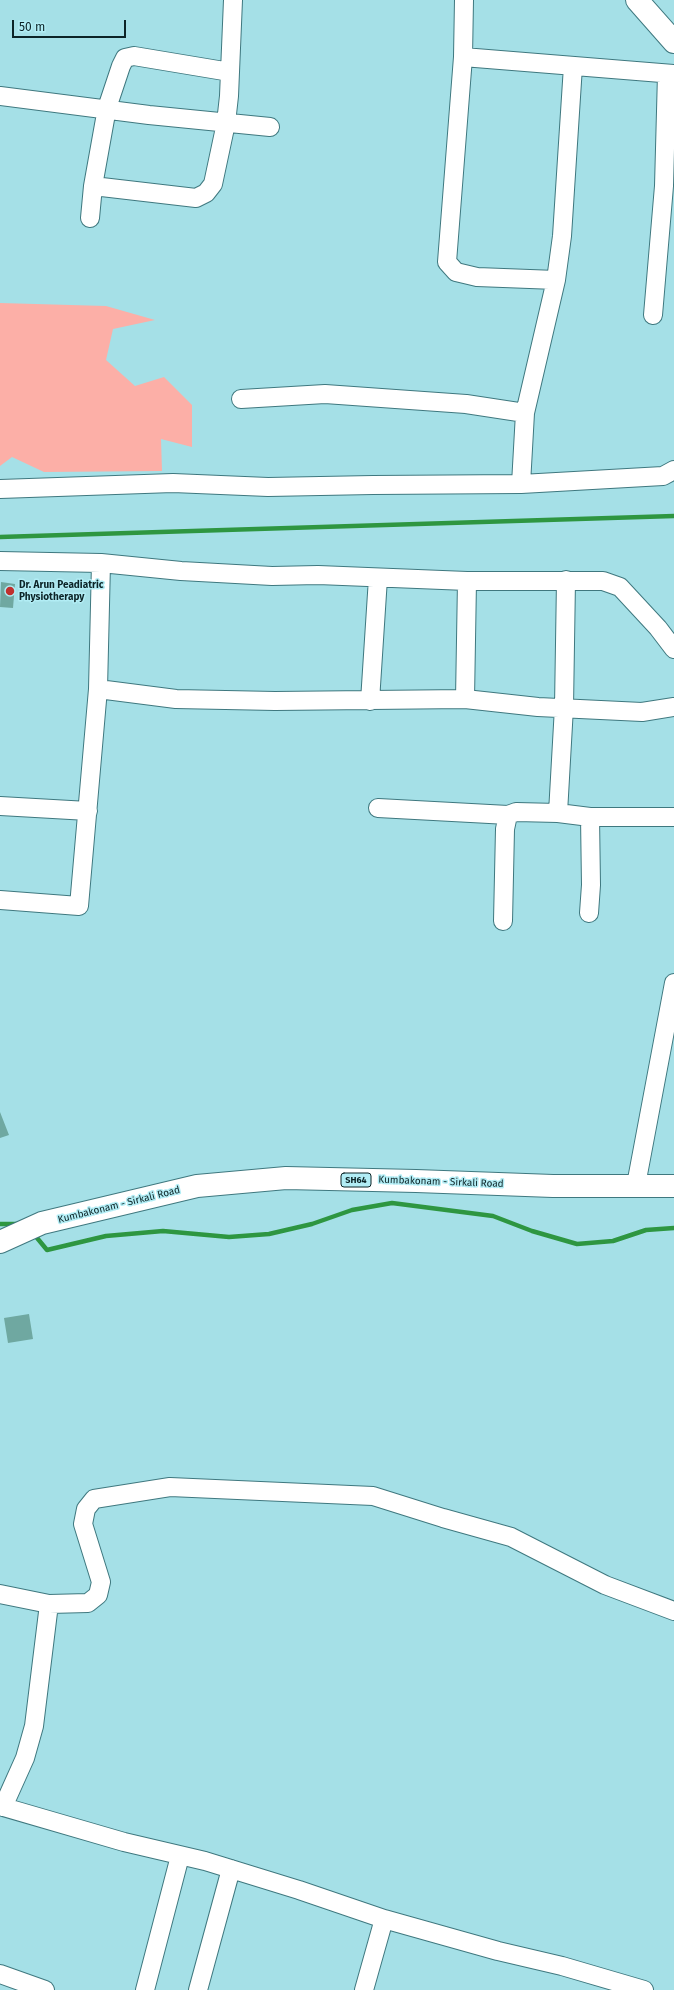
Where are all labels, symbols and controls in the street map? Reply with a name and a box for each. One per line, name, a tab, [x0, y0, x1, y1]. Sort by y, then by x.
scale bar	[14, 12, 128, 38]
text: 50 m	[19, 20, 45, 34]
place label: Dr. Arun Peadiatric Physiotherapy	[19, 579, 104, 602]
marker: Dr. Arun Peadiatric Physiotherapy	[4, 585, 16, 597]
road number: SH64	[341, 1173, 371, 1187]
street label: Kumbakonam - Sirkali Road	[378, 1174, 504, 1190]
street label: Kumbakonam - Sirkali Road	[57, 1184, 181, 1226]

